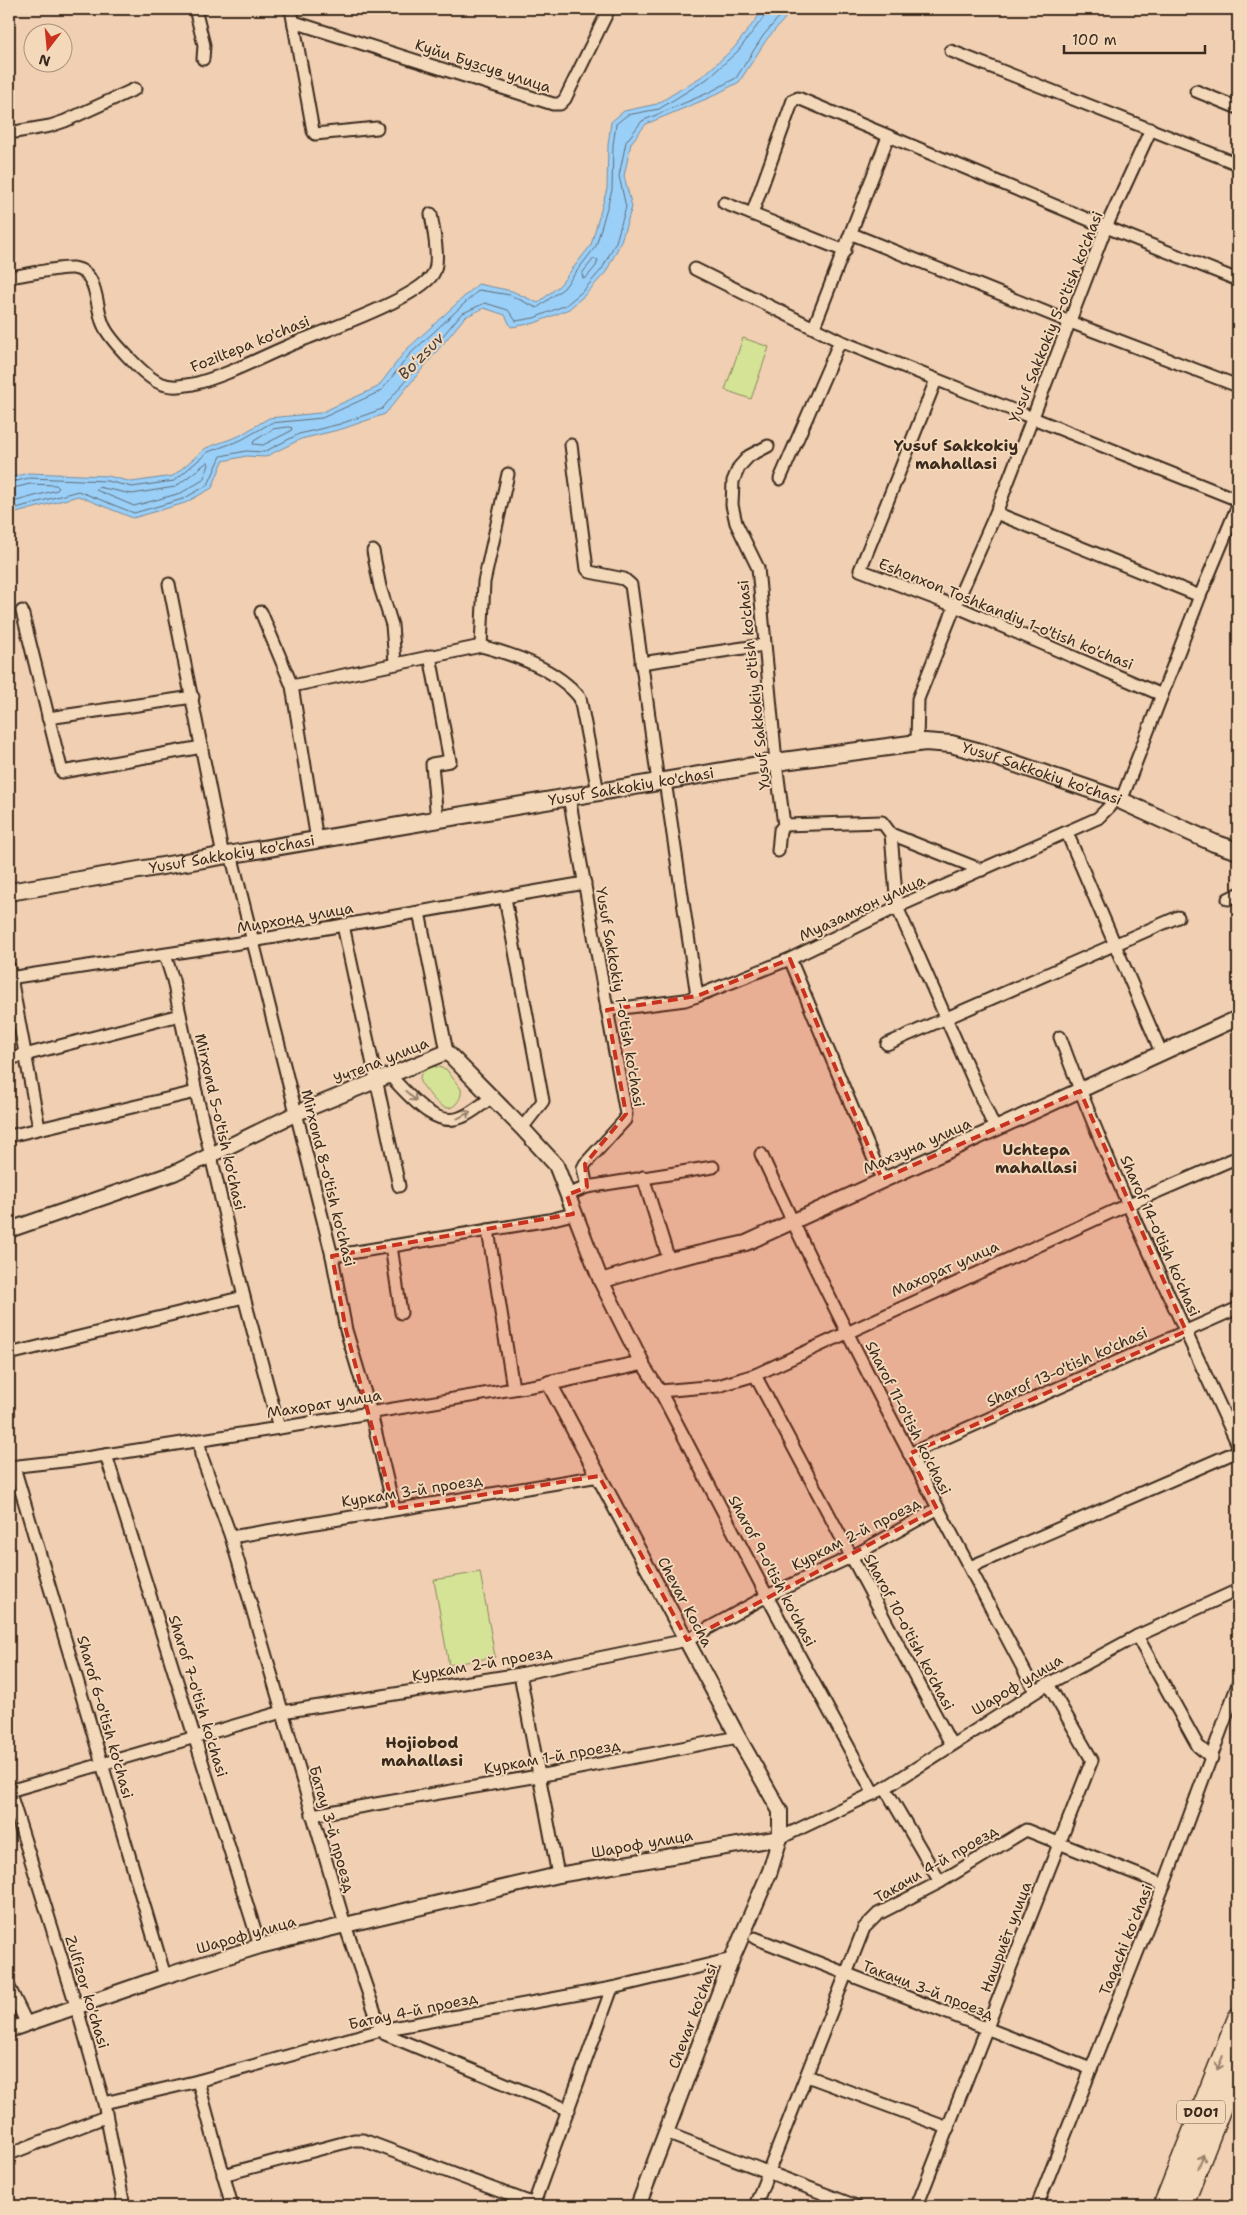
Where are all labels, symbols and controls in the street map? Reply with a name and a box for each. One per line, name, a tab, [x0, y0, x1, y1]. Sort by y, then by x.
north arrow	[22, 22, 72, 72]
scale bar	[1064, 22, 1206, 54]
text: 100 m	[1072, 30, 1117, 50]
street label: Куйи Бузсув улица	[412, 35, 554, 98]
text: N	[37, 50, 52, 71]
street label: Yusuf Sakkokiy 5-o'tish ko'chasi	[1004, 208, 1108, 426]
street label: Foziltepa ko'chasi	[187, 311, 313, 377]
water label: Boʻzsuv	[393, 327, 449, 384]
district label: Yusuf Sakkokiy mahallasi	[894, 435, 1018, 474]
street label: Eshonxon Toshkandiy 1-o'tish ko'chasi	[876, 554, 1136, 674]
street label: Yusuf Sakkokiy o'tish ko'chasi	[733, 579, 775, 791]
street label: Yusuf Sakkokiy ko'chasi	[960, 737, 1125, 810]
street label: Yusuf Sakkokiy ko'chasi	[547, 763, 716, 810]
street label: Yusuf Sakkokiy ko'chasi	[147, 830, 316, 878]
street label: Муазамхон улица	[796, 870, 929, 946]
street label: Yusuf Sakkokiy 1-o'tish ko'chasi	[591, 885, 649, 1109]
street label: Мирхонд улица	[235, 898, 356, 938]
street label: Mirxond 5-o'tish ko'chasi	[190, 1032, 250, 1212]
street label: Учтепа улица	[331, 1033, 432, 1089]
street label: Mirxond 8-o'tish ko'chasi	[296, 1087, 360, 1269]
one-way arrow	[405, 1090, 417, 1102]
one-way arrow	[456, 1110, 471, 1120]
street label: Махзуна улица	[860, 1113, 975, 1179]
district label: Uchtepa mahallasi	[995, 1139, 1077, 1178]
street label: Sharof 14-o'tish ko'chasi	[1115, 1152, 1205, 1320]
street label: Махорат улица	[888, 1236, 1003, 1302]
street label: Sharof 13-o'tish ko'chasi	[983, 1322, 1151, 1412]
street label: Sharof 11-o'tish ko'chasi	[861, 1338, 955, 1498]
street label: Махорат улица	[265, 1385, 383, 1423]
street label: Куркам 3-й проезд	[340, 1470, 484, 1512]
street label: Sharof 9-o'tish ko'chasi	[724, 1492, 820, 1650]
street label: Куркам 2-й проезд	[788, 1493, 924, 1575]
street label: Sharof 10-o'tish ko'chasi	[859, 1550, 959, 1714]
street label: Chevar Kocha	[653, 1553, 717, 1651]
street label: Sharof 7-o'tish ko'chasi	[164, 1613, 232, 1779]
street label: Sharof 6-o'tish ko'chasi	[72, 1633, 138, 1801]
street label: Куркам 2-й проезд	[410, 1642, 554, 1686]
street label: Шароф улица	[968, 1650, 1067, 1720]
district label: Hojiobod mahallasi	[381, 1732, 463, 1771]
street label: Куркам 1-й проезд	[482, 1735, 622, 1779]
street label: Батау 3-й проезд	[304, 1763, 360, 1895]
street label: Такачи 4-й проезд	[871, 1820, 1002, 1908]
street label: Шароф улица	[590, 1825, 695, 1863]
street label: Нашриёт улица	[976, 1878, 1037, 1995]
street label: Taqachi koʻchasi	[1095, 1882, 1157, 1998]
street label: Шароф улица	[194, 1911, 299, 1959]
street label: Zulfizor ko'chasi	[60, 1933, 114, 2051]
street label: Такачи 3-й проезд	[859, 1956, 997, 2024]
street label: Chevar ko'chasi	[664, 1960, 722, 2072]
street label: Батау 4-й проезд	[347, 1987, 480, 2034]
one-way arrow	[1215, 2055, 1224, 2070]
road number: D001	[1177, 2100, 1225, 2124]
one-way arrow	[1197, 2154, 1206, 2169]

